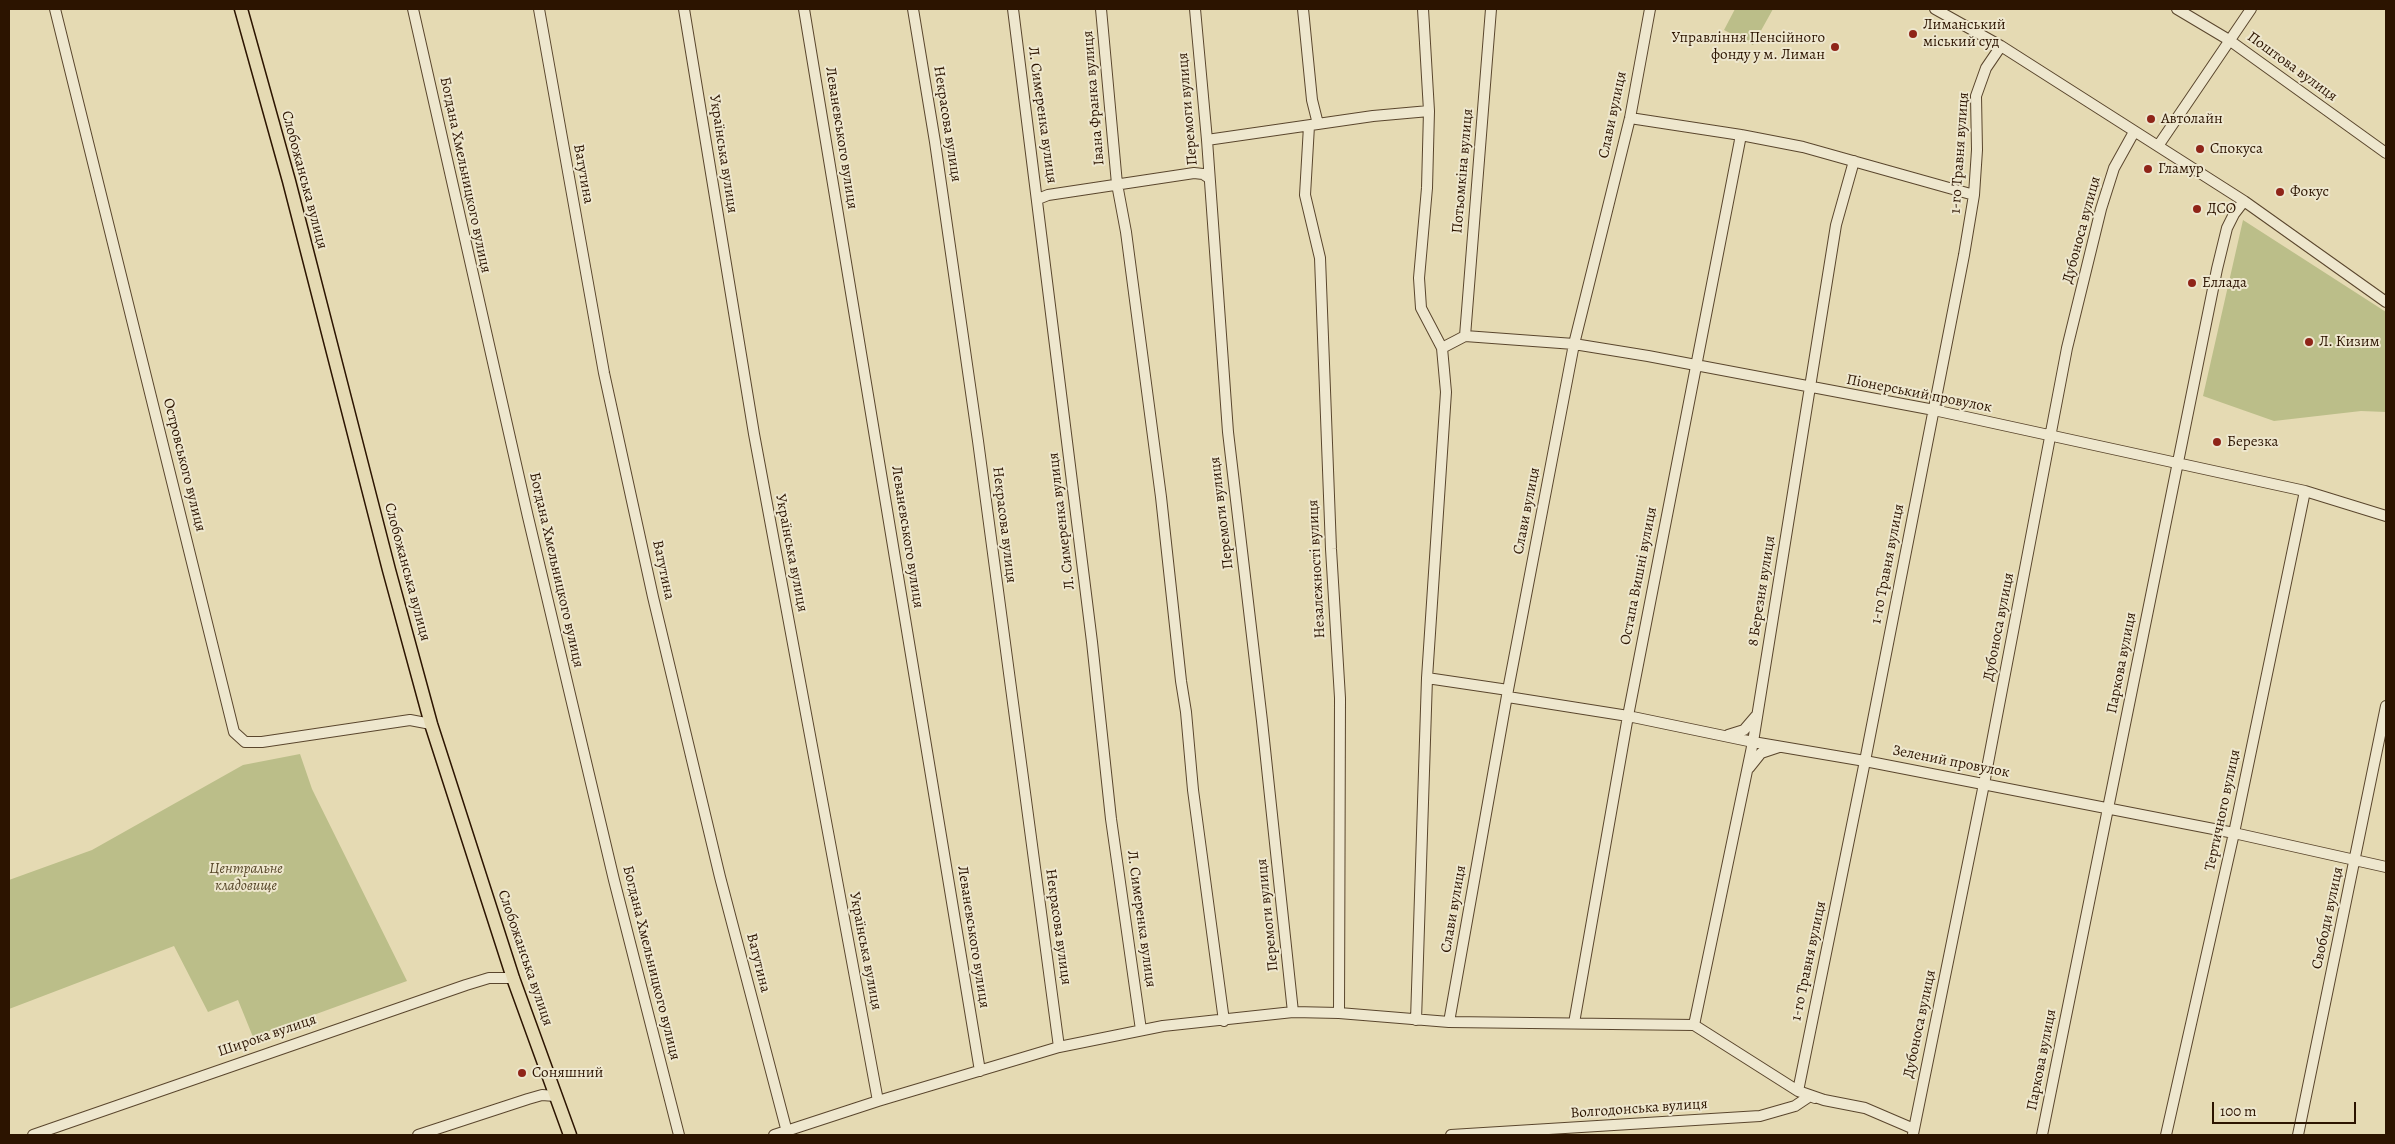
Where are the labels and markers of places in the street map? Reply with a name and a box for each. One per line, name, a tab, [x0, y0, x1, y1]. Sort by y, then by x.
place label: Лиманський міський суд	[1923, 16, 2006, 51]
marker: Лиманський міський суд	[1907, 28, 1919, 40]
place label: Управління Пенсійного фонду у м. Лиман	[1672, 29, 1825, 64]
marker: Управління Пенсійного фонду у м. Лиман	[1829, 41, 1841, 53]
place label: Автолайн	[2161, 110, 2223, 128]
marker: Автолайн	[2145, 113, 2157, 125]
place label: Спокуса	[2210, 140, 2263, 158]
marker: Спокуса	[2194, 143, 2206, 155]
place label: Гламур	[2158, 160, 2204, 178]
marker: Гламур	[2142, 163, 2154, 175]
place label: Фокус	[2290, 183, 2329, 201]
marker: Фокус	[2274, 186, 2286, 198]
place label: ДСО	[2207, 200, 2236, 218]
marker: ДСО	[2191, 203, 2203, 215]
place label: Еллада	[2202, 274, 2247, 292]
marker: Еллада	[2186, 277, 2198, 289]
place label: Л. Кизим	[2319, 333, 2379, 351]
marker: Л. Кизим	[2303, 336, 2315, 348]
place label: Березка	[2227, 433, 2278, 451]
marker: Березка	[2211, 436, 2223, 448]
place label: Соняшний	[532, 1064, 603, 1082]
marker: Соняшний	[516, 1067, 528, 1079]

